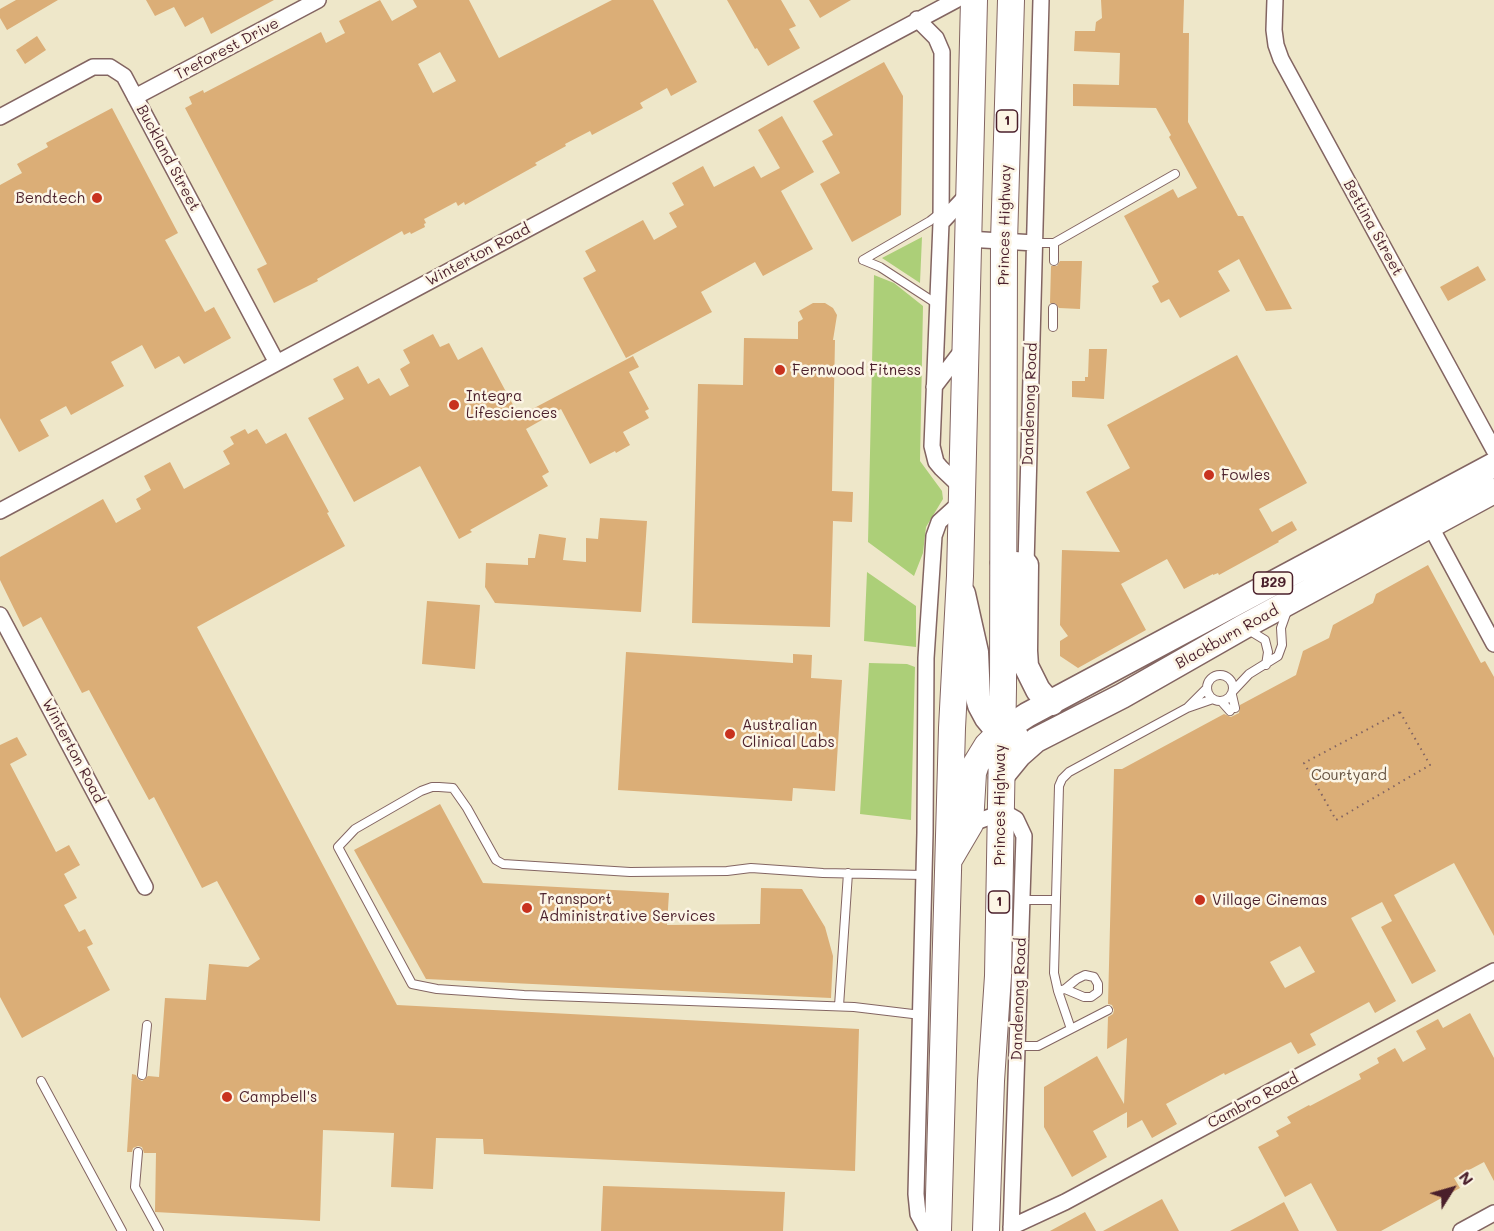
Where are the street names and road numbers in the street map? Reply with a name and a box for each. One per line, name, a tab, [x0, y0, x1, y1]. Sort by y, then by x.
street label: Treforest Drive	[172, 14, 282, 84]
street label: Buckland Street	[132, 102, 204, 214]
road number: 1	[996, 110, 1018, 132]
street label: Princes Highway	[995, 164, 1015, 286]
street label: Bettina Street	[1339, 177, 1407, 279]
street label: Winterton Road	[423, 220, 533, 290]
street label: Dandenong Road	[1019, 342, 1041, 466]
road number: B29	[1254, 572, 1292, 594]
street label: Blackburn Road	[1172, 601, 1282, 673]
street label: Winterton Road	[38, 696, 108, 806]
street label: Princes Highway	[991, 744, 1009, 866]
road number: 1	[988, 891, 1010, 913]
street label: Dandenong Road	[1008, 937, 1030, 1061]
street label: Cambro Road	[1205, 1070, 1301, 1132]

